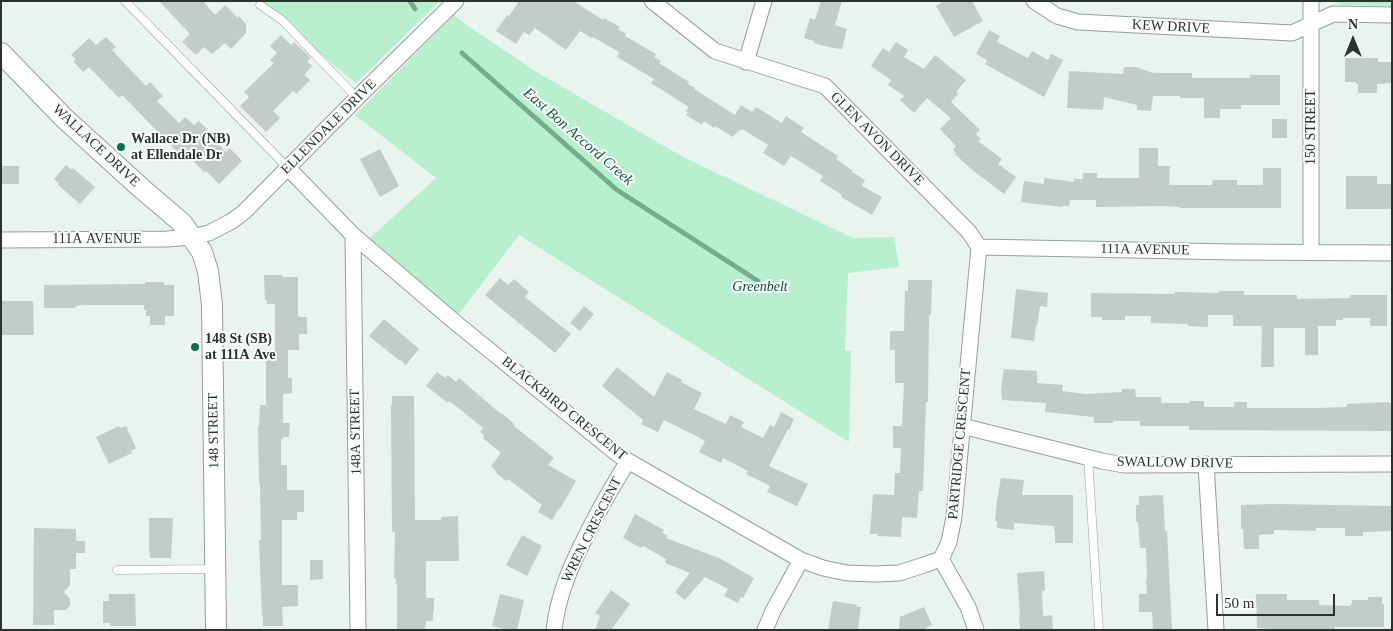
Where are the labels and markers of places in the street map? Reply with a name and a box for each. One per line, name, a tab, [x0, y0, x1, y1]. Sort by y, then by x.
place label: Wallace Dr (NB) at Ellendale Dr	[131, 131, 231, 164]
marker: Wallace Dr (NB) at Ellendale Dr	[115, 141, 127, 153]
place label: 148 St (SB) at 111A Ave	[205, 331, 276, 364]
marker: 148 St (SB) at 111A Ave	[189, 341, 201, 353]

